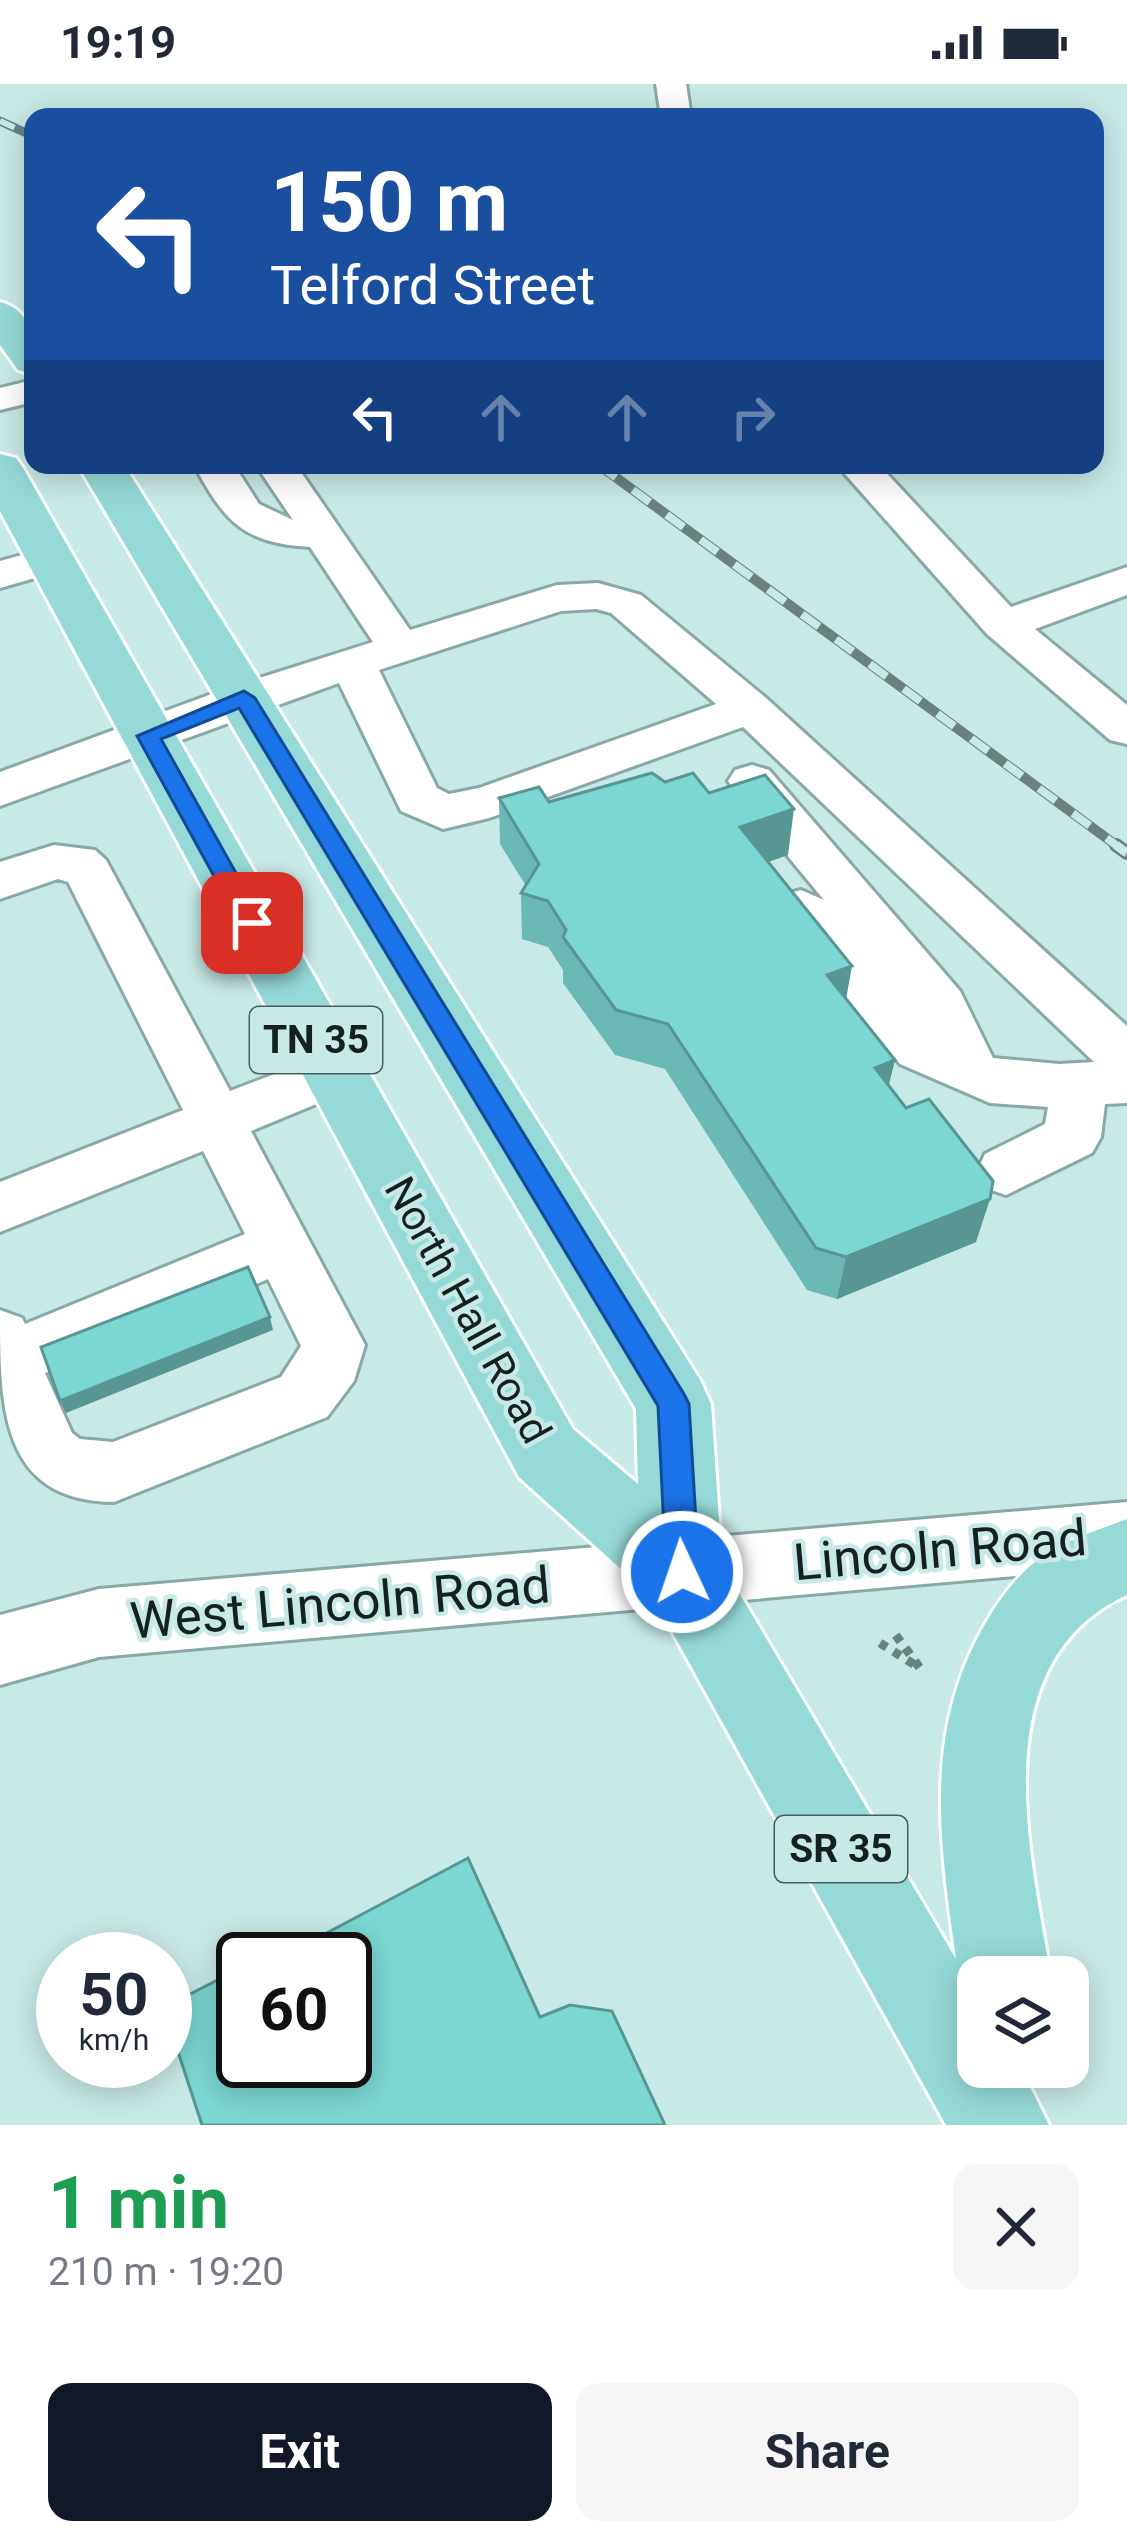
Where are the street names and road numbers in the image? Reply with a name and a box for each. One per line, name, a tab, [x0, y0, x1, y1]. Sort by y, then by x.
road number: TN 35	[250, 1007, 382, 1073]
street label: North Hall Road	[375, 1168, 561, 1452]
street label: Lincoln Road	[791, 1508, 1089, 1592]
street label: West Lincoln Road	[128, 1555, 552, 1651]
road number: SR 35	[775, 1816, 907, 1882]

